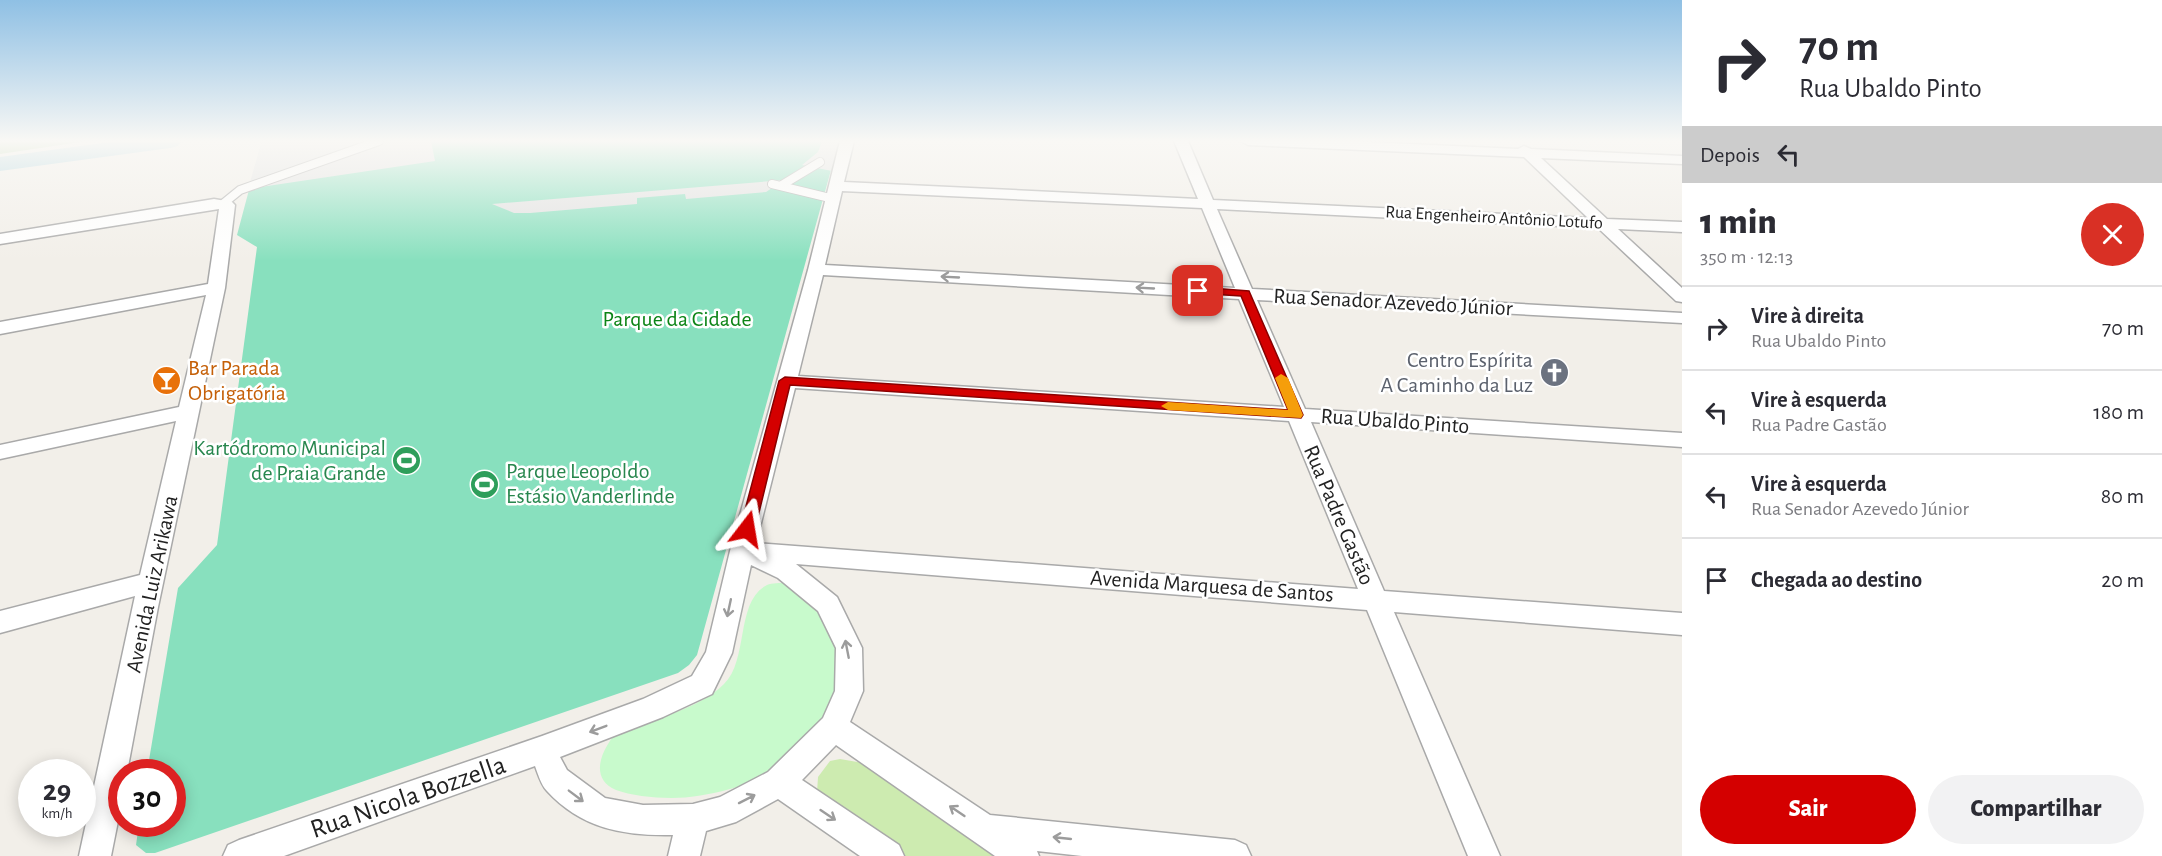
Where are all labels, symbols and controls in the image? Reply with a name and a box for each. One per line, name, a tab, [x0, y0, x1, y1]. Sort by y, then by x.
icon: right	[1700, 24, 1778, 102]
text: 70 m	[1799, 26, 1879, 68]
text: Rua Ubaldo Pinto	[1799, 75, 1982, 102]
icon: left	[1772, 138, 1805, 171]
text: Depois	[1700, 144, 1760, 166]
street label: Rua Engenheiro Antônio Lotufo	[1385, 203, 1603, 233]
button: close	[2081, 203, 2144, 266]
text: 1 min	[1700, 204, 1777, 240]
text: 350 m · 12:13	[1700, 247, 1793, 267]
pin	[1172, 265, 1223, 316]
one-way arrow	[941, 272, 961, 283]
icon: arrive	[1181, 274, 1214, 307]
one-way arrow	[1135, 282, 1155, 293]
street label: Rua Senador Azevedo Júnior	[1273, 285, 1513, 319]
text: Vire à direita	[1751, 305, 1864, 327]
park label: Parque da Cidade	[602, 308, 752, 330]
icon: right	[1700, 312, 1733, 345]
text: 70 m	[2102, 317, 2144, 339]
text: Rua Ubaldo Pinto	[1751, 331, 1886, 351]
place label: Centro Espírita A Caminho da Luz	[1381, 349, 1533, 396]
place label: Bar Parada Obrigatória	[188, 357, 286, 404]
church icon: Centro Espírita A Caminho da Luz	[1538, 357, 1570, 389]
bar icon: Bar Parada Obrigatória	[151, 365, 183, 397]
text: Vire à esquerda	[1751, 389, 1887, 411]
icon: left	[1700, 396, 1733, 429]
text: 180 m	[2093, 401, 2144, 423]
street label: Rua Ubaldo Pinto	[1320, 405, 1470, 437]
text: Rua Padre Gastão	[1751, 415, 1887, 435]
place label: Kartódromo Municipal de Praia Grande	[193, 437, 386, 484]
street label: Rua Padre Gastão	[1300, 442, 1378, 588]
sports icon: Kartódromo Municipal de Praia Grande	[391, 445, 423, 477]
place label: Parque Leopoldo Estásio Vanderlinde	[506, 460, 675, 507]
sports icon: Parque Leopoldo Estásio Vanderlinde	[469, 468, 501, 500]
text: Vire à esquerda	[1751, 473, 1887, 495]
icon: left	[1700, 480, 1733, 513]
text: 80 m	[2101, 485, 2144, 507]
street label: Avenida Luiz Arikawa	[122, 493, 182, 675]
position arrow	[715, 497, 779, 561]
text: Rua Senador Azevedo Júnior	[1751, 499, 1969, 519]
icon: arrive	[1700, 564, 1733, 597]
street label: Avenida Marquesa de Santos	[1090, 567, 1334, 605]
text: Chegada ao destino	[1751, 569, 1922, 591]
text: 20 m	[2101, 569, 2144, 591]
one-way arrow	[723, 597, 734, 617]
one-way arrow	[841, 640, 852, 659]
one-way arrow	[590, 724, 608, 735]
street label: Rua Nicola Bozzella	[307, 751, 509, 843]
speed limit sign: 30	[108, 759, 186, 837]
button: Sair	[1700, 775, 1916, 844]
button: Compartilhar	[1928, 775, 2144, 844]
text: 29	[43, 776, 71, 806]
one-way arrow	[568, 789, 584, 802]
one-way arrow	[738, 793, 756, 804]
one-way arrow	[948, 805, 965, 818]
text: km/h	[42, 806, 72, 821]
one-way arrow	[819, 809, 836, 821]
one-way arrow	[1053, 832, 1073, 843]

